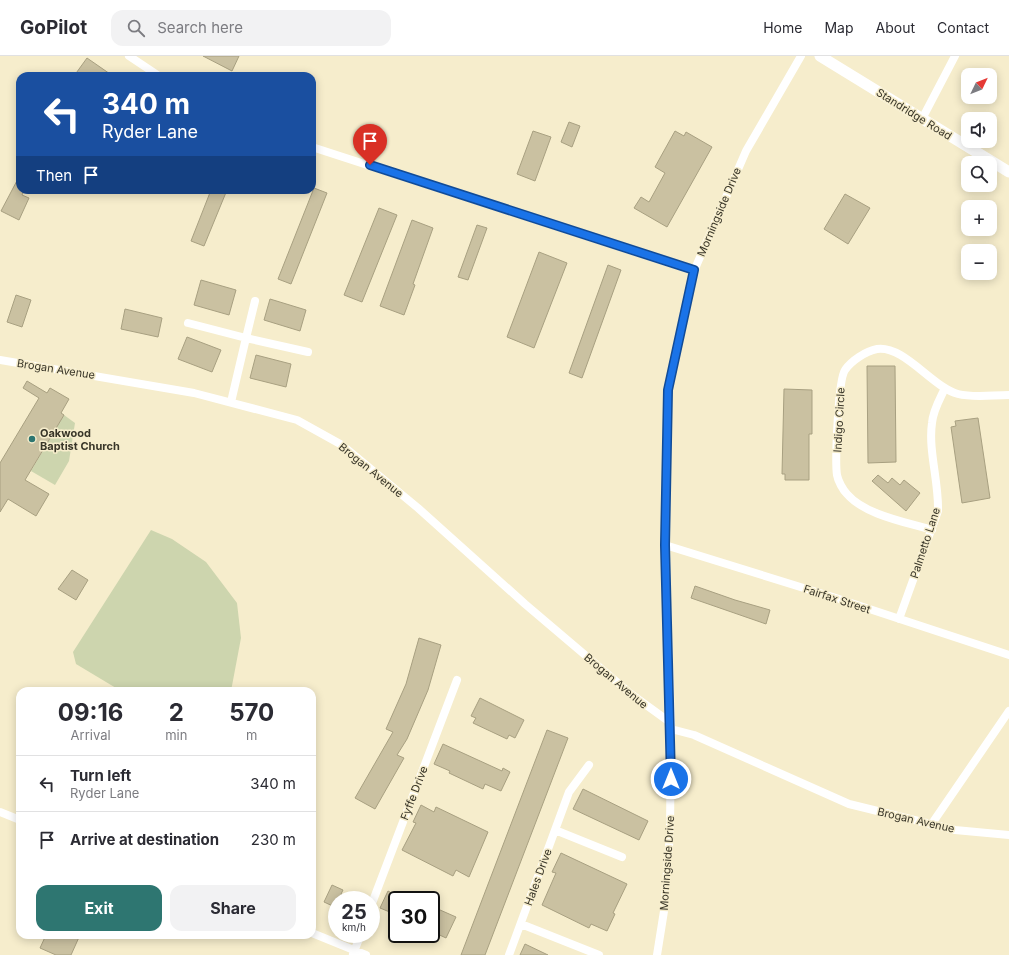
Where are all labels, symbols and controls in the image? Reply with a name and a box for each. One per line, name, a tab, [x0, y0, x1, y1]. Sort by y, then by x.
search box	[111, 10, 391, 46]
text: GoPilot	[20, 16, 87, 39]
icon: search	[125, 17, 147, 39]
text: Search here	[157, 18, 243, 37]
text: Home	[763, 19, 802, 36]
text: Map	[824, 19, 854, 36]
text: About	[876, 19, 915, 36]
text: Contact	[937, 19, 989, 36]
north arrow	[961, 68, 997, 104]
map controls	[961, 68, 997, 280]
street label: Standridge Road	[874, 85, 954, 143]
text: 340 m	[102, 87, 190, 121]
icon: left	[36, 88, 88, 140]
button: sound	[961, 112, 997, 148]
text: Ryder Lane	[102, 121, 198, 142]
pin	[353, 124, 387, 165]
icon: arrive	[359, 130, 381, 152]
button: search	[961, 156, 997, 192]
icon: arrive	[80, 164, 102, 186]
street label: Morningside Drive	[694, 165, 744, 259]
text: Then	[36, 166, 72, 185]
button: +	[961, 200, 997, 236]
button: −	[961, 244, 997, 280]
street label: Brogan Avenue	[16, 356, 96, 382]
street label: Indigo Circle	[830, 387, 848, 453]
place label: Oakwood Baptist Church	[40, 426, 120, 453]
marker: Oakwood Baptist Church	[27, 434, 37, 444]
street label: Brogan Avenue	[336, 440, 406, 500]
street label: Palmetto Lane	[907, 506, 943, 580]
street label: Fairfax Street	[802, 582, 873, 617]
street label: Brogan Avenue	[581, 650, 651, 712]
text: 09:16	[58, 698, 123, 727]
text: 2	[169, 698, 184, 727]
text: 570	[229, 698, 274, 727]
text: Arrival	[71, 727, 111, 743]
text: min	[165, 727, 187, 743]
text: m	[246, 727, 257, 743]
position arrow	[650, 758, 692, 800]
street label: Fyffe Drive	[397, 764, 431, 822]
text: Turn left	[70, 766, 131, 785]
icon: left	[36, 773, 58, 795]
text: 340 m	[250, 774, 296, 793]
text: Ryder Lane	[70, 785, 139, 801]
street label: Brogan Avenue	[876, 804, 956, 836]
street label: Morningside Drive	[657, 815, 677, 911]
icon: arrive	[36, 829, 58, 851]
text: Arrive at destination	[70, 830, 219, 849]
text: 230 m	[251, 830, 296, 849]
street label: Hales Drive	[521, 847, 555, 907]
button: Exit	[36, 885, 162, 931]
button: Share	[170, 885, 296, 931]
speed limit sign: 30	[388, 891, 440, 943]
text: 25	[341, 900, 367, 924]
text: km/h	[342, 921, 366, 933]

